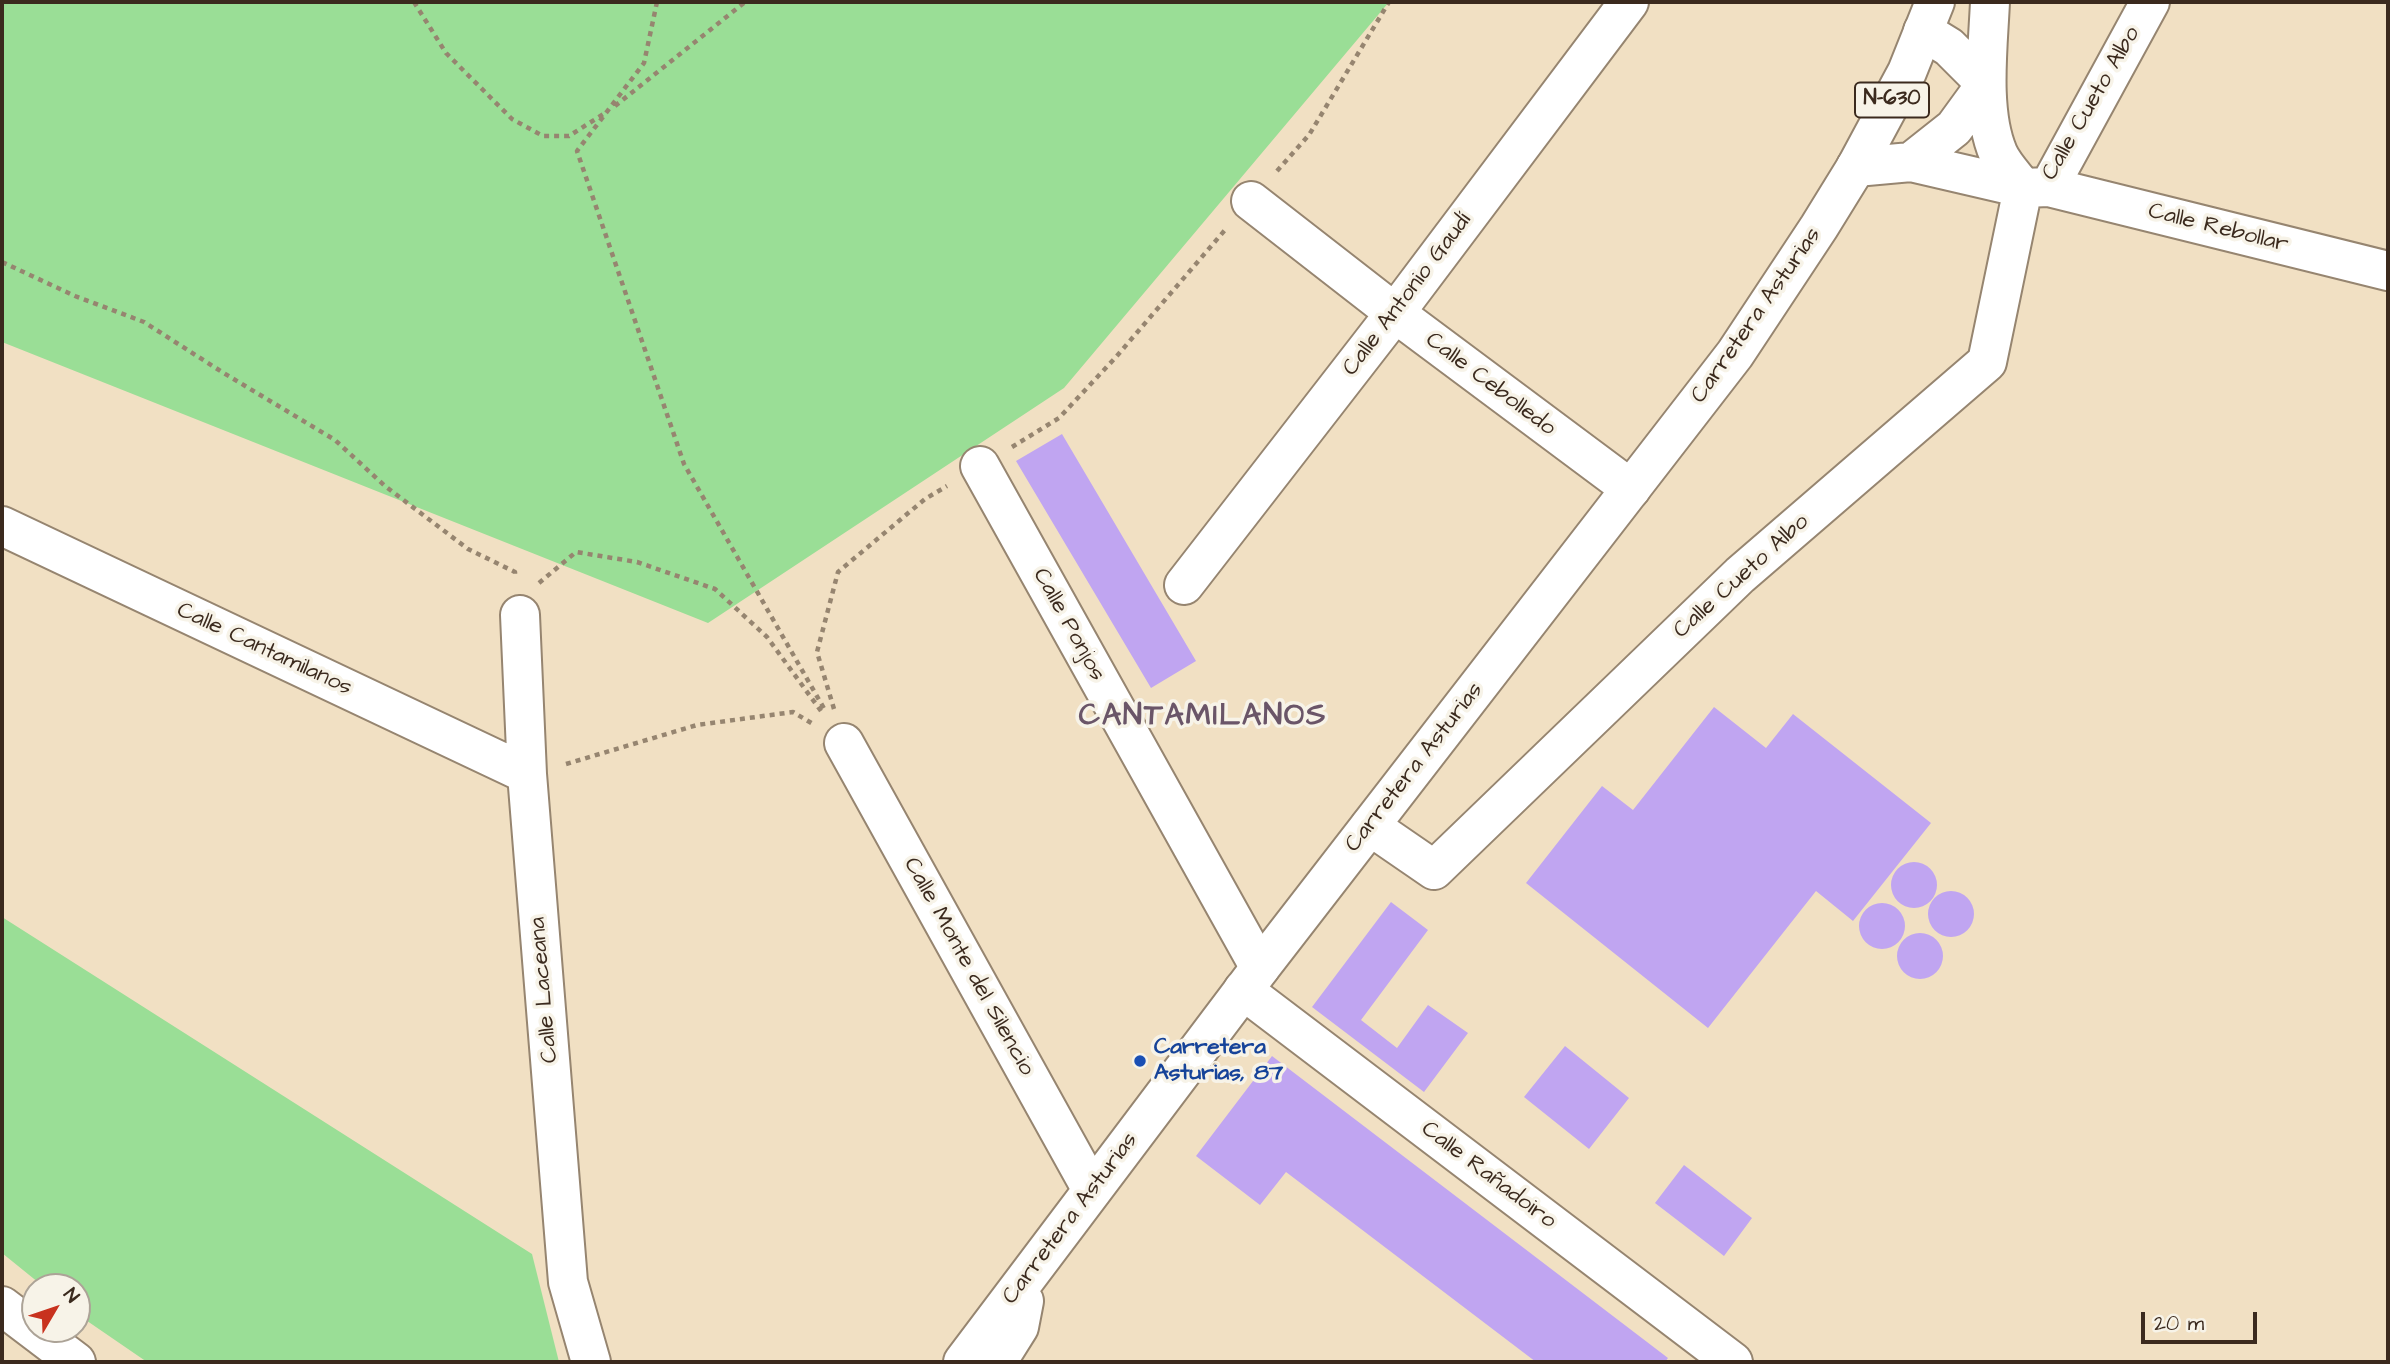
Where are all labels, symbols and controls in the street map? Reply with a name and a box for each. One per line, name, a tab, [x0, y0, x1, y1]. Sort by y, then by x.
street label: Calle Cueto Albo	[2037, 22, 2147, 186]
road number: N-630	[1855, 82, 1929, 118]
street label: Calle Rebollar	[2145, 198, 2291, 260]
street label: Calle Antonio Gaudí	[1338, 208, 1478, 382]
street label: Carretera Asturias	[1686, 223, 1828, 409]
street label: Calle Cebolledo	[1419, 327, 1561, 443]
street label: Calle Cueto Albo	[1669, 509, 1815, 645]
street label: Calle Ponjos	[1026, 564, 1110, 686]
street label: Calle Cantamilanos	[172, 597, 356, 703]
street label: Carretera Asturias	[1340, 678, 1490, 858]
district label: CANTAMILANOS	[1080, 700, 1326, 736]
street label: Calle Monte del Silencio	[897, 853, 1039, 1081]
street label: Calle Laceana	[525, 916, 565, 1064]
place label: Carretera Asturias, 87	[1154, 1034, 1283, 1088]
marker: Carretera Asturias, 87	[1132, 1053, 1148, 1069]
street label: Calle Rañadoiro	[1415, 1116, 1561, 1236]
street label: Carretera Asturias	[997, 1128, 1145, 1310]
north arrow	[21, 1273, 91, 1343]
text: N	[57, 1283, 85, 1309]
scale bar	[2145, 1298, 2260, 1342]
text: 20 m	[2154, 1309, 2204, 1338]

